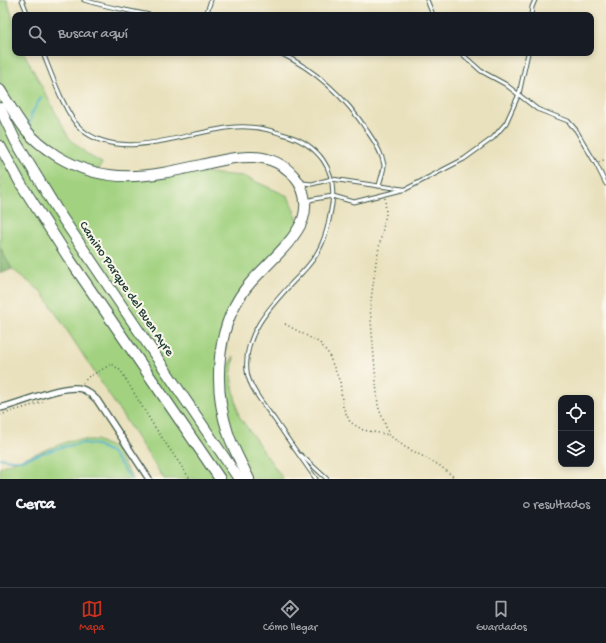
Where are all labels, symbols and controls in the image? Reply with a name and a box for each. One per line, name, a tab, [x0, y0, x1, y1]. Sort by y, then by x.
search box	[12, 12, 594, 56]
icon: search	[26, 23, 48, 45]
text: Buscar aquí	[58, 25, 128, 43]
street label: Camino Parque del Buen Ayre	[75, 219, 177, 359]
map controls	[558, 395, 594, 467]
button: locate	[558, 395, 594, 431]
button: layers	[558, 431, 594, 467]
text: Cerca	[16, 495, 55, 515]
text: 0 resultados	[523, 498, 590, 513]
tab: Mapa	[79, 598, 104, 634]
tab: Cómo llegar	[263, 598, 317, 634]
tab: Guardados	[476, 598, 527, 634]

